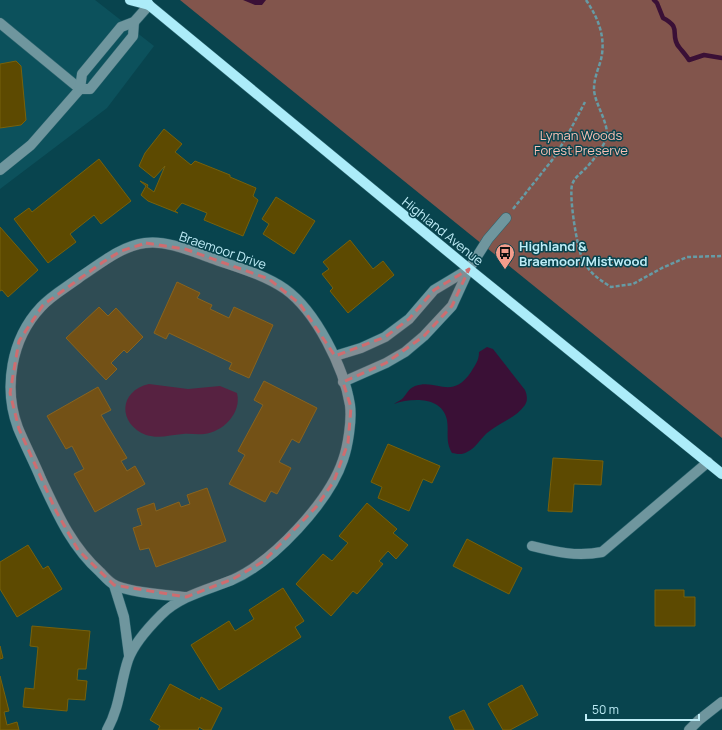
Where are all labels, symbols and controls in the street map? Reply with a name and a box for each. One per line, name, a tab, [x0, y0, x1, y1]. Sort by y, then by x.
park label: Lyman Woods Forest Preserve	[534, 126, 628, 159]
street label: Highland Avenue	[398, 193, 488, 270]
street label: Braemoor Drive	[177, 227, 269, 273]
place label: Highland & Braemoor/Mistwood	[519, 237, 648, 270]
bus stop icon: Highland & Braemoor/Mistwood	[494, 242, 516, 270]
scale bar	[586, 696, 699, 722]
text: 50 m	[592, 701, 619, 718]

